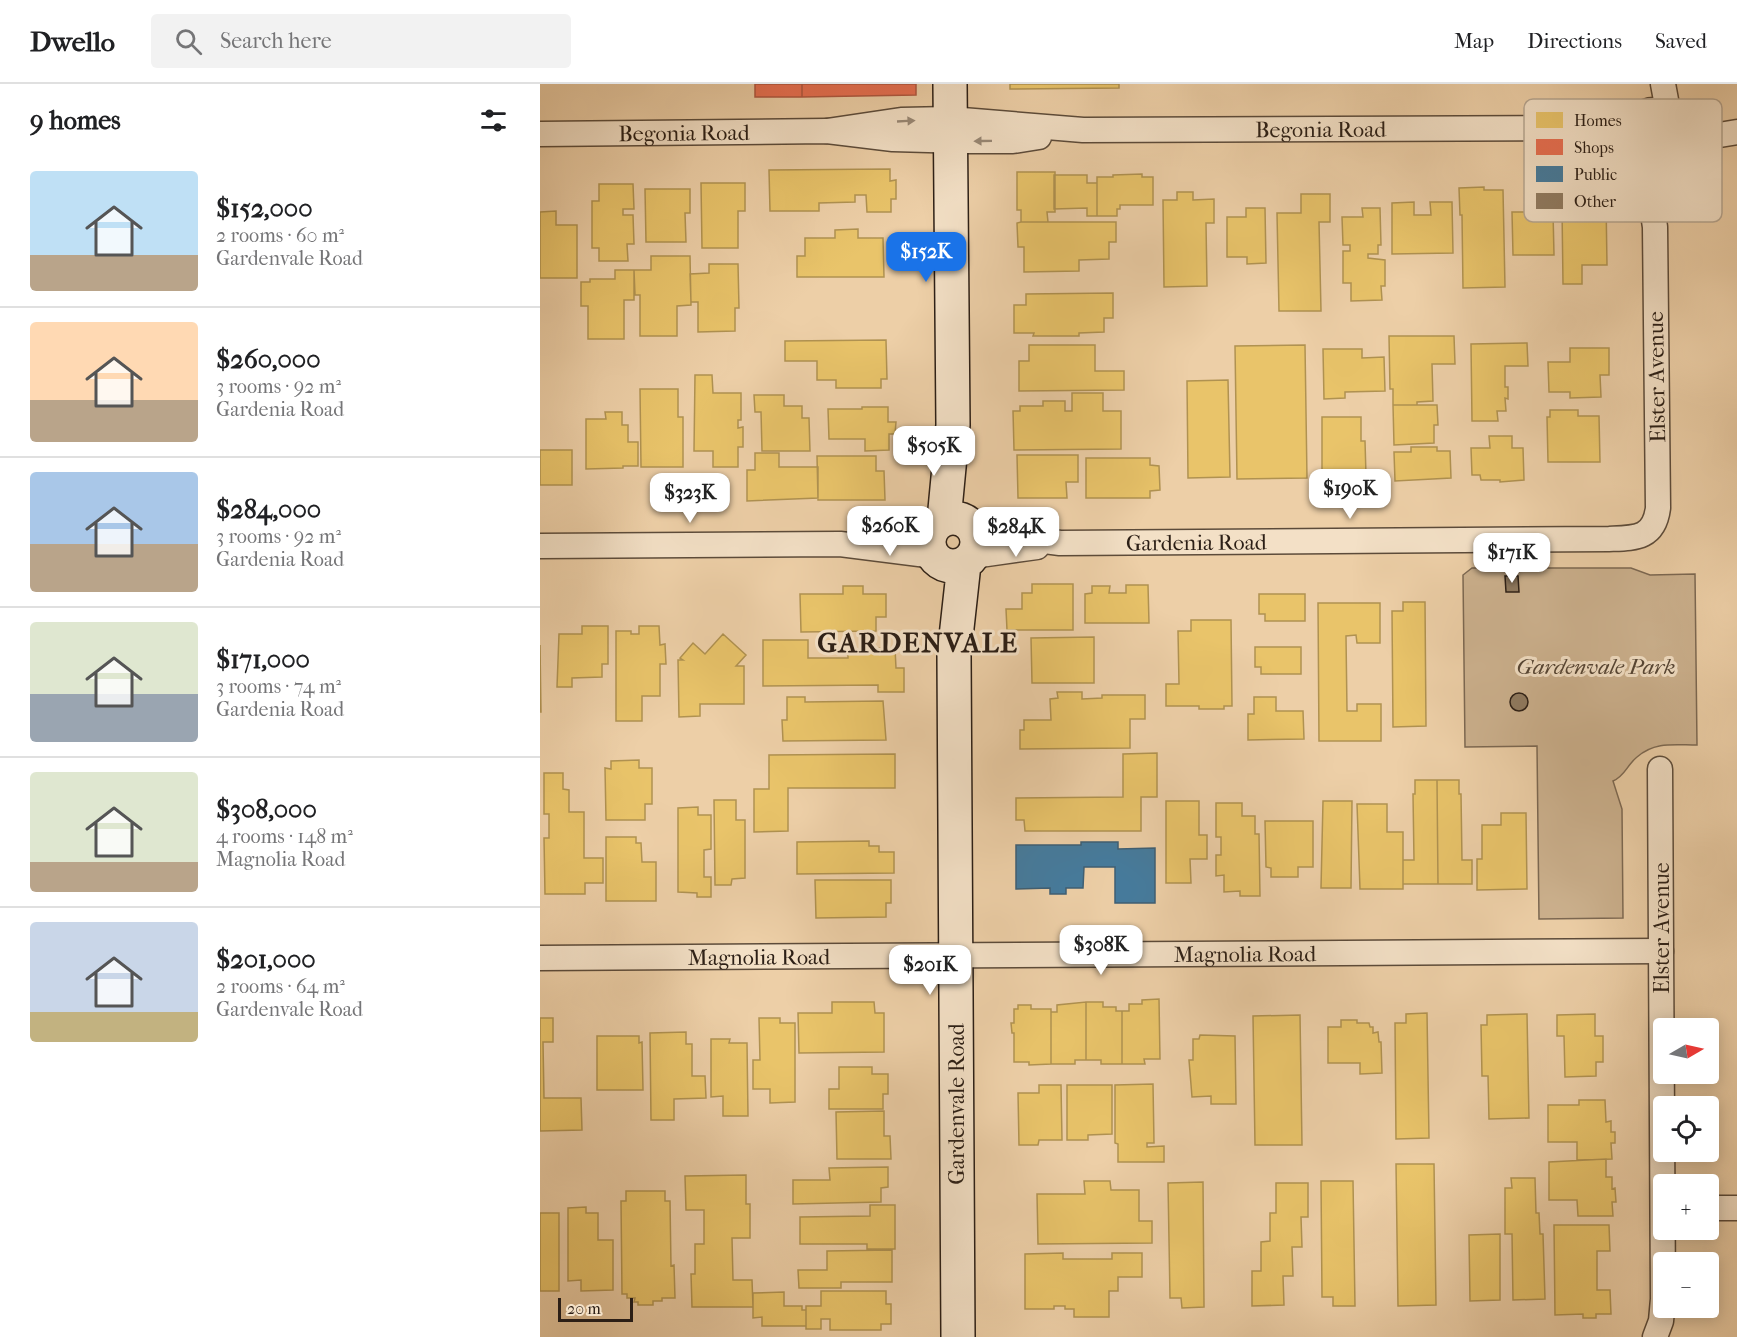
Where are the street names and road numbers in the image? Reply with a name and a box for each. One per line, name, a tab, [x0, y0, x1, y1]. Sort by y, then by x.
street label: Begonia Road	[1255, 117, 1387, 143]
street label: Begonia Road	[618, 120, 751, 147]
street label: Elster Avenue	[1643, 311, 1671, 443]
street label: Gardenia Road	[1126, 529, 1268, 557]
street label: Elster Avenue	[1649, 862, 1675, 994]
street label: Magnolia Road	[1174, 941, 1317, 968]
street label: Magnolia Road	[688, 944, 831, 971]
street label: Gardenvale Road	[944, 1022, 970, 1185]

